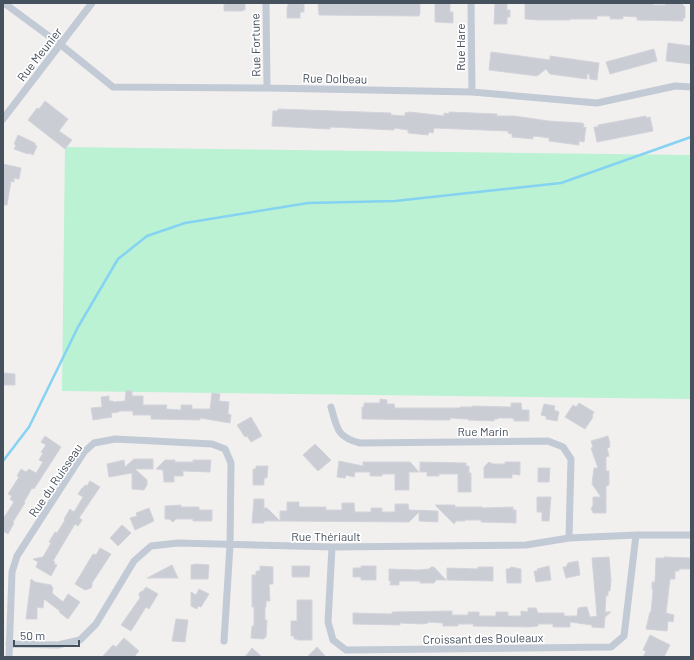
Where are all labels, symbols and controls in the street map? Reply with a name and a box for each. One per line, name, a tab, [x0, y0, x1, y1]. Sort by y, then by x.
street label: Rue Fortune	[247, 13, 263, 77]
street label: Rue Hare	[453, 23, 467, 71]
street label: Rue Meunier	[14, 24, 65, 84]
street label: Rue Dolbeau	[303, 70, 367, 86]
street label: Rue Marin	[457, 424, 509, 438]
street label: Rue du Ruisseau	[25, 441, 85, 519]
street label: Rue Thériault	[291, 529, 361, 543]
scale bar	[14, 622, 79, 648]
text: 50 m	[20, 628, 45, 642]
street label: Croissant des Bouleaux	[422, 630, 544, 646]

